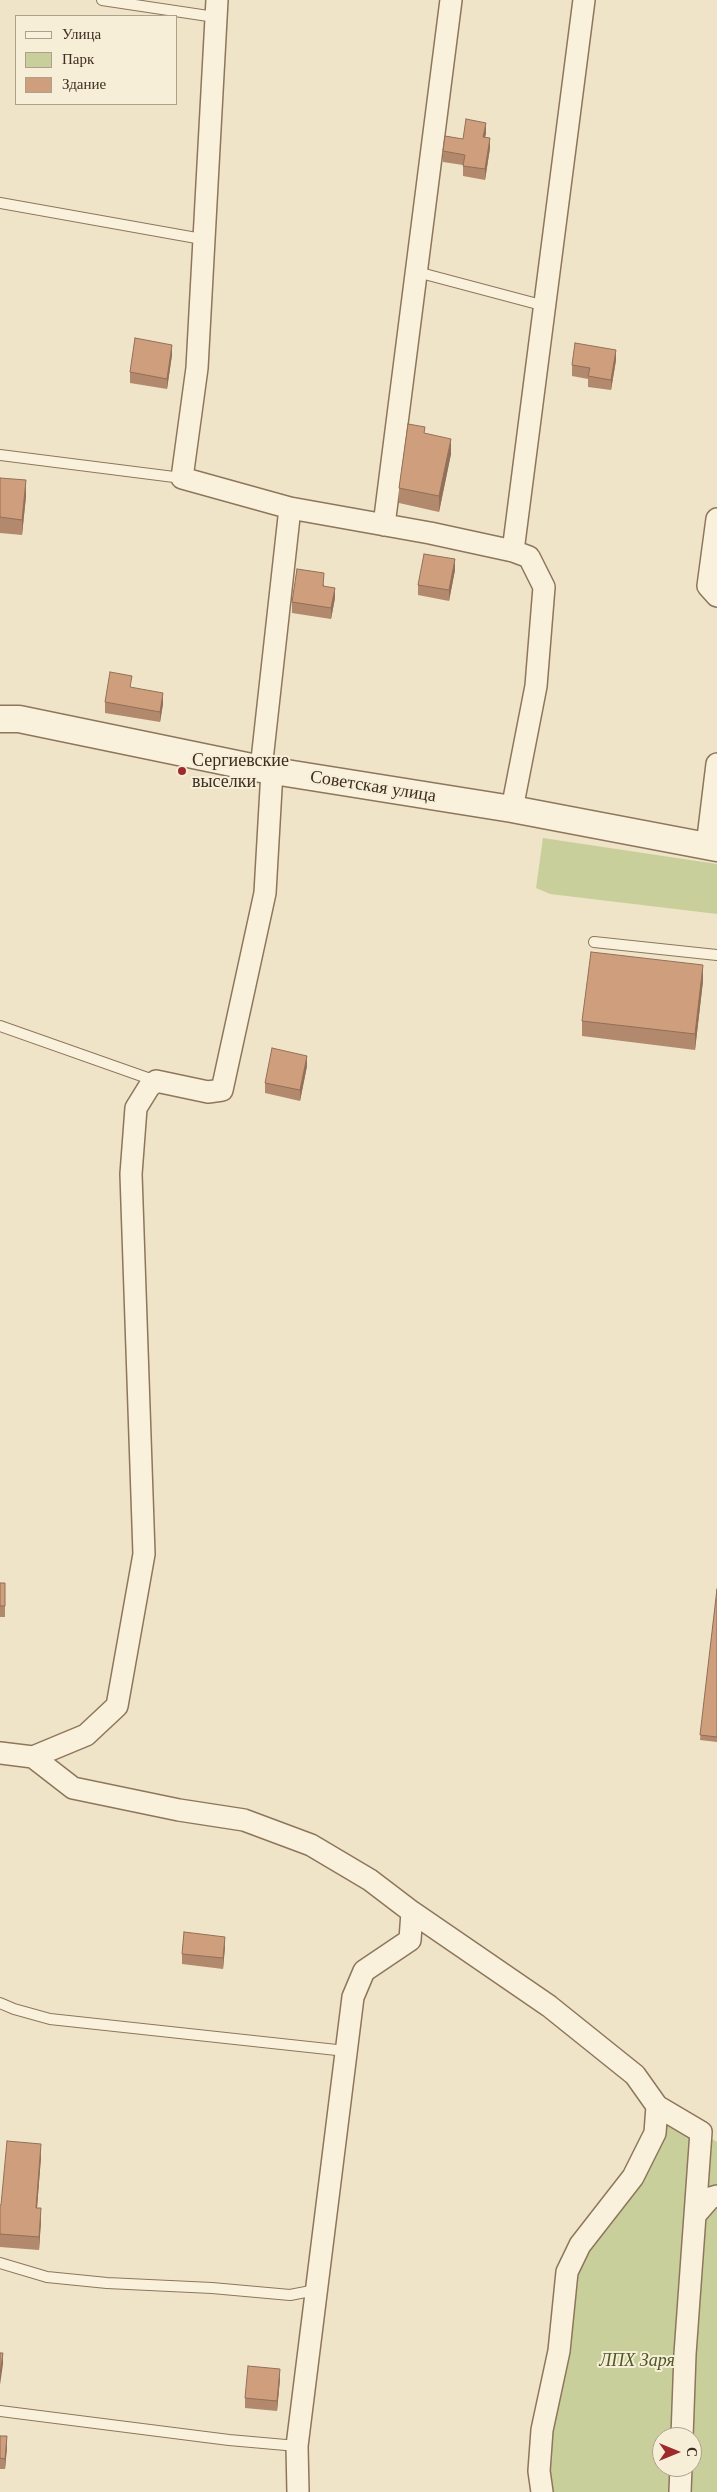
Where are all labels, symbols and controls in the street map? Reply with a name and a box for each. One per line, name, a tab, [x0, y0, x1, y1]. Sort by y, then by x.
legend	[15, 15, 178, 105]
text: Улица	[62, 26, 101, 42]
text: Парк	[62, 51, 94, 67]
text: Здание	[62, 76, 106, 92]
place label: Сергиевские выселки	[192, 750, 289, 792]
marker: Сергиевские выселки	[176, 765, 188, 777]
street label: Советская улица	[309, 766, 437, 808]
park label: ЛПХ Заря	[599, 2350, 675, 2372]
north arrow	[652, 2427, 702, 2477]
text: С	[684, 2447, 699, 2457]

